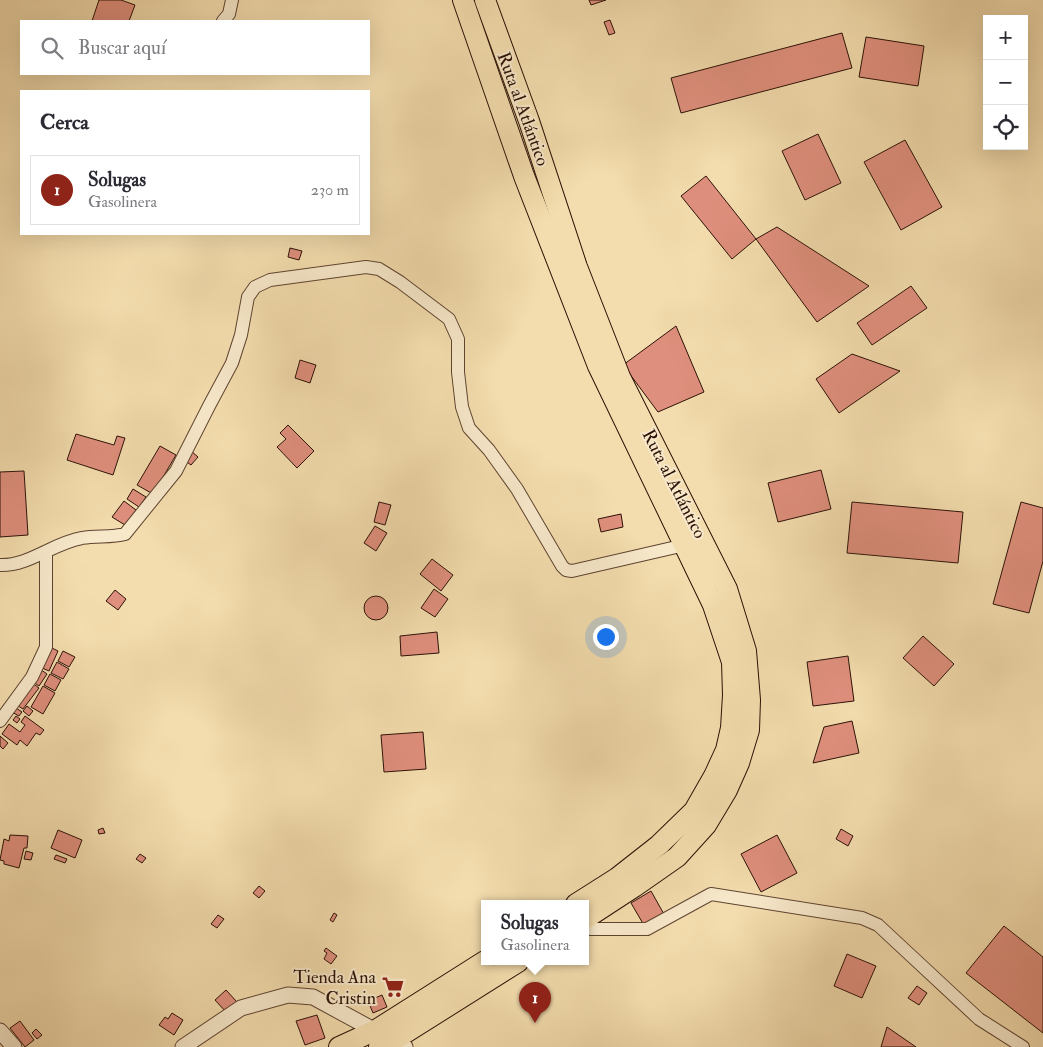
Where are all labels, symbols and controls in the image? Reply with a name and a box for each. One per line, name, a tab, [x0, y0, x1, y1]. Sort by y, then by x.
map controls	[983, 15, 1028, 150]
button: +	[983, 15, 1028, 60]
search box	[20, 20, 370, 75]
icon: search	[38, 34, 66, 62]
text: Buscar aquí	[78, 36, 166, 60]
street label: Ruta al Atlántico	[492, 49, 554, 169]
button: −	[983, 60, 1028, 105]
button: locate	[983, 105, 1028, 150]
text: Cerca	[40, 109, 89, 136]
text: Solugas	[88, 168, 146, 192]
text: 1	[54, 180, 60, 200]
text: 230 m	[311, 180, 349, 200]
text: Gasolinera	[88, 192, 157, 212]
street label: Ruta al Atlántico	[637, 425, 712, 543]
your location	[593, 624, 619, 650]
popup	[481, 900, 589, 965]
text: Solugas	[501, 911, 558, 935]
text: Gasolinera	[501, 935, 569, 955]
place label: Tienda Ana Cristin	[293, 966, 377, 1010]
supermarket icon: Tienda Ana Cristin	[380, 974, 406, 1000]
pin: 1	[519, 982, 551, 1023]

